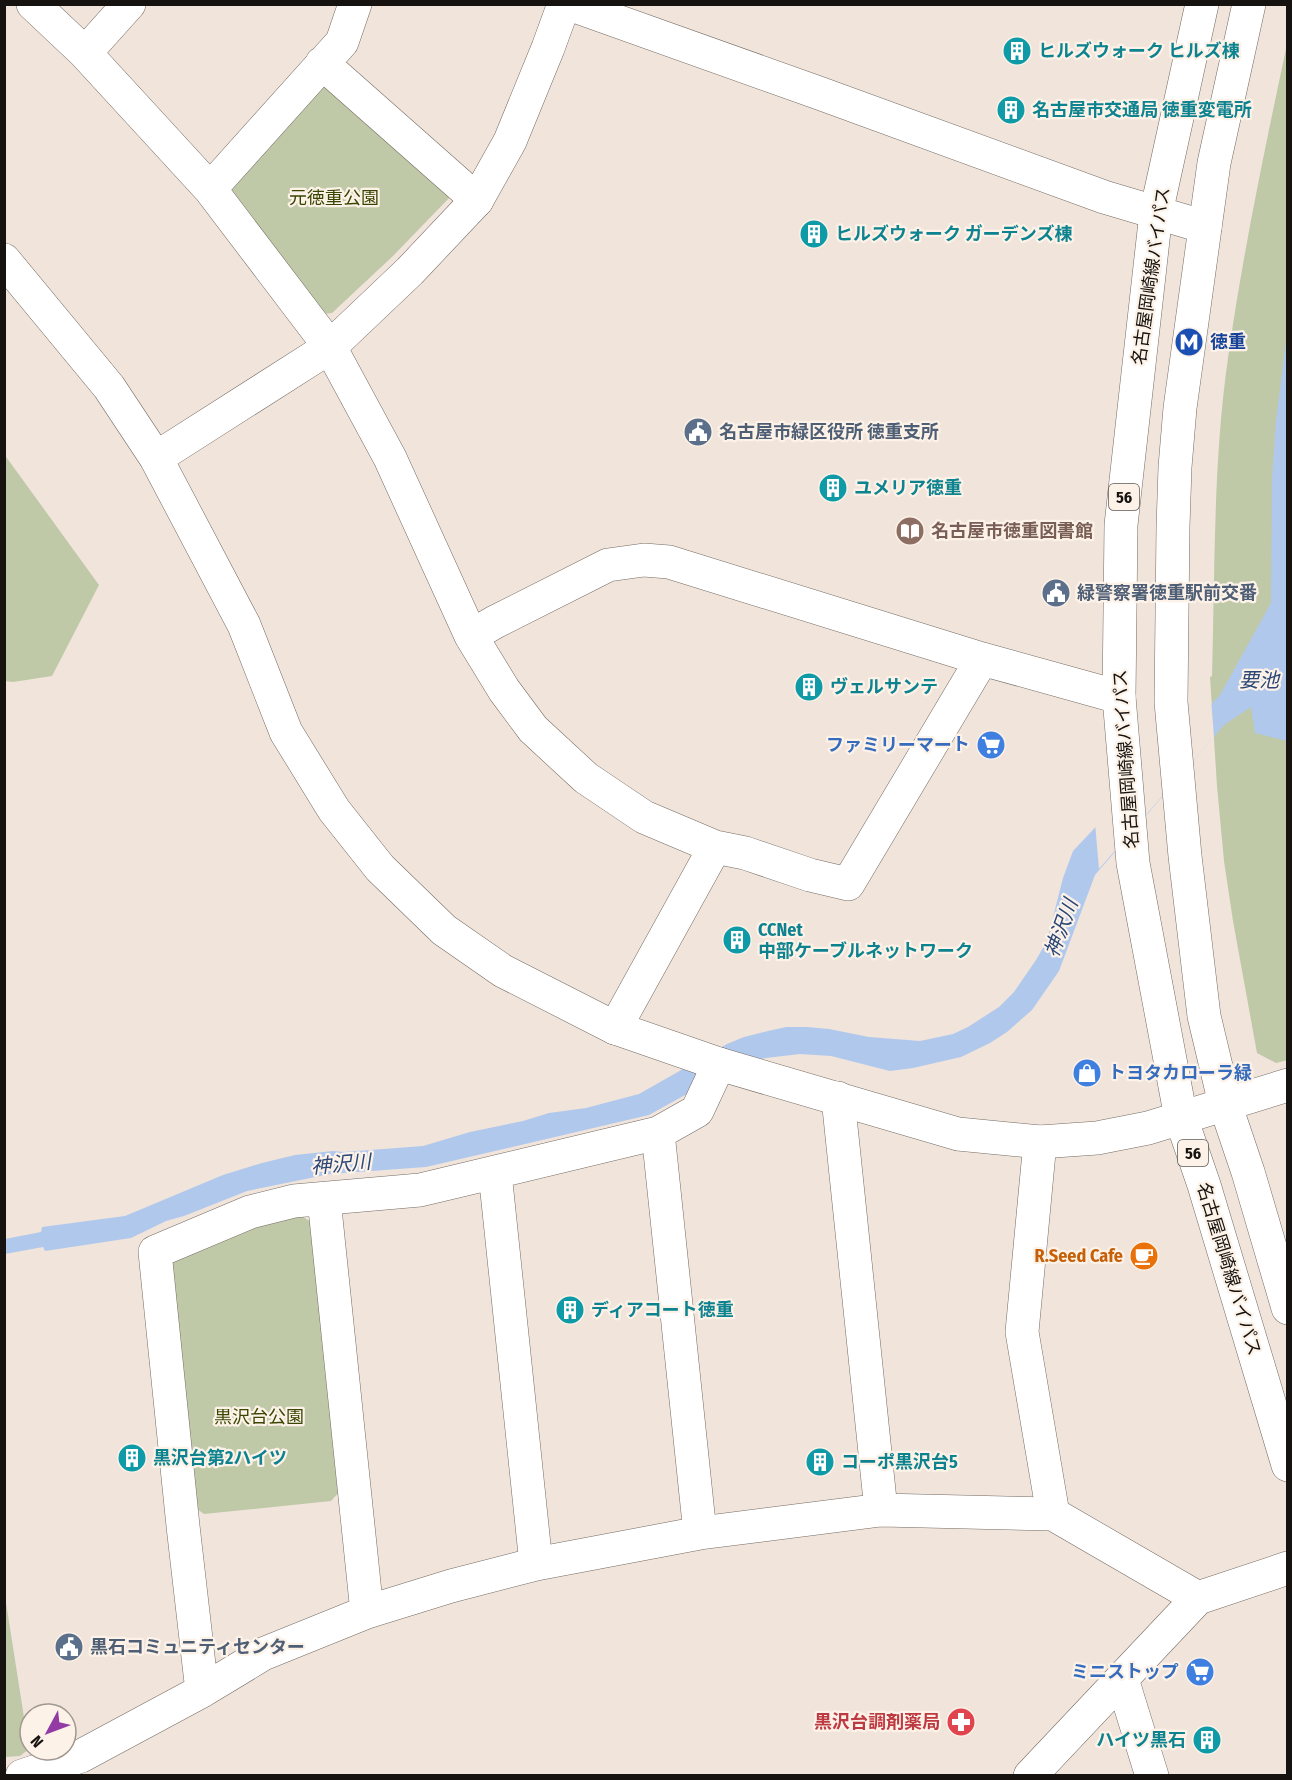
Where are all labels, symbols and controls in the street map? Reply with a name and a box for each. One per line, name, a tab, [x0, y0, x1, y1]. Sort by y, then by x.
building icon: ヒルズウォーク ヒルズ棟	[1001, 35, 1033, 67]
place label: ヒルズウォーク ヒルズ棟	[1038, 40, 1240, 62]
building icon: 名古屋市交通局 徳重変電所	[995, 94, 1027, 126]
place label: 名古屋市交通局 徳重変電所	[1032, 99, 1252, 121]
street label: 名古屋岡崎線バイパス	[1128, 186, 1174, 366]
park label: 元徳重公園	[289, 187, 379, 209]
building icon: ヒルズウォーク ガーデンズ棟	[798, 218, 830, 250]
place label: ヒルズウォーク ガーデンズ棟	[835, 223, 1072, 245]
metro station icon: 徳重	[1173, 326, 1205, 358]
place label: 徳重	[1210, 331, 1246, 353]
public building icon: 名古屋市緑区役所 徳重支所	[682, 416, 714, 448]
place label: 名古屋市緑区役所 徳重支所	[719, 421, 939, 443]
building icon: ユメリア徳重	[817, 472, 849, 504]
place label: ユメリア徳重	[854, 477, 962, 499]
road number: 56	[1109, 484, 1139, 510]
library icon: 名古屋市徳重図書館	[894, 515, 926, 547]
place label: 名古屋市徳重図書館	[931, 520, 1093, 542]
public building icon: 緑警察署徳重駅前交番	[1040, 577, 1072, 609]
place label: 緑警察署徳重駅前交番	[1077, 582, 1257, 604]
water label: 要池	[1239, 668, 1281, 692]
street label: 名古屋岡崎線バイパス	[1109, 669, 1143, 849]
building icon: ヴェルサンテ	[793, 671, 825, 703]
place label: ヴェルサンテ	[830, 676, 938, 698]
supermarket icon: ファミリーマート	[975, 729, 1007, 761]
place label: ファミリーマート	[826, 734, 970, 756]
water label: 神沢川	[1039, 894, 1083, 960]
place label: CCNet 中部ケーブルネットワーク	[758, 919, 973, 962]
building icon: CCNet 中部ケーブルネットワーク	[721, 924, 753, 956]
shop icon: トヨタカローラ緑	[1071, 1057, 1103, 1089]
place label: トヨタカローラ緑	[1108, 1062, 1252, 1084]
road number: 56	[1178, 1140, 1208, 1166]
water label: 神沢川	[310, 1149, 374, 1179]
street label: 名古屋岡崎線バイパス	[1192, 1180, 1266, 1358]
cafe icon: R.Seed Cafe	[1128, 1240, 1160, 1272]
place label: R.Seed Cafe	[1035, 1245, 1123, 1267]
building icon: ディアコート徳重	[554, 1294, 586, 1326]
place label: ディアコート徳重	[591, 1299, 734, 1321]
park label: 黒沢台公園	[214, 1406, 304, 1428]
building icon: 黒沢台第2ハイツ	[116, 1442, 148, 1474]
building icon: コーポ黒沢台5	[804, 1446, 836, 1478]
place label: 黒沢台第2ハイツ	[153, 1447, 287, 1469]
place label: コーポ黒沢台5	[841, 1451, 958, 1473]
public building icon: 黒石コミュニティセンター	[53, 1631, 85, 1663]
place label: 黒石コミュニティセンター	[90, 1636, 305, 1658]
supermarket icon: ミニストップ	[1184, 1656, 1216, 1688]
place label: ミニストップ	[1071, 1661, 1179, 1683]
north arrow	[18, 1702, 78, 1762]
pharmacy icon: 黒沢台調剤薬局	[945, 1706, 977, 1738]
place label: 黒沢台調剤薬局	[814, 1711, 940, 1733]
building icon: ハイツ黒石	[1191, 1724, 1223, 1756]
place label: ハイツ黒石	[1096, 1729, 1186, 1751]
text: N	[27, 1732, 47, 1751]

